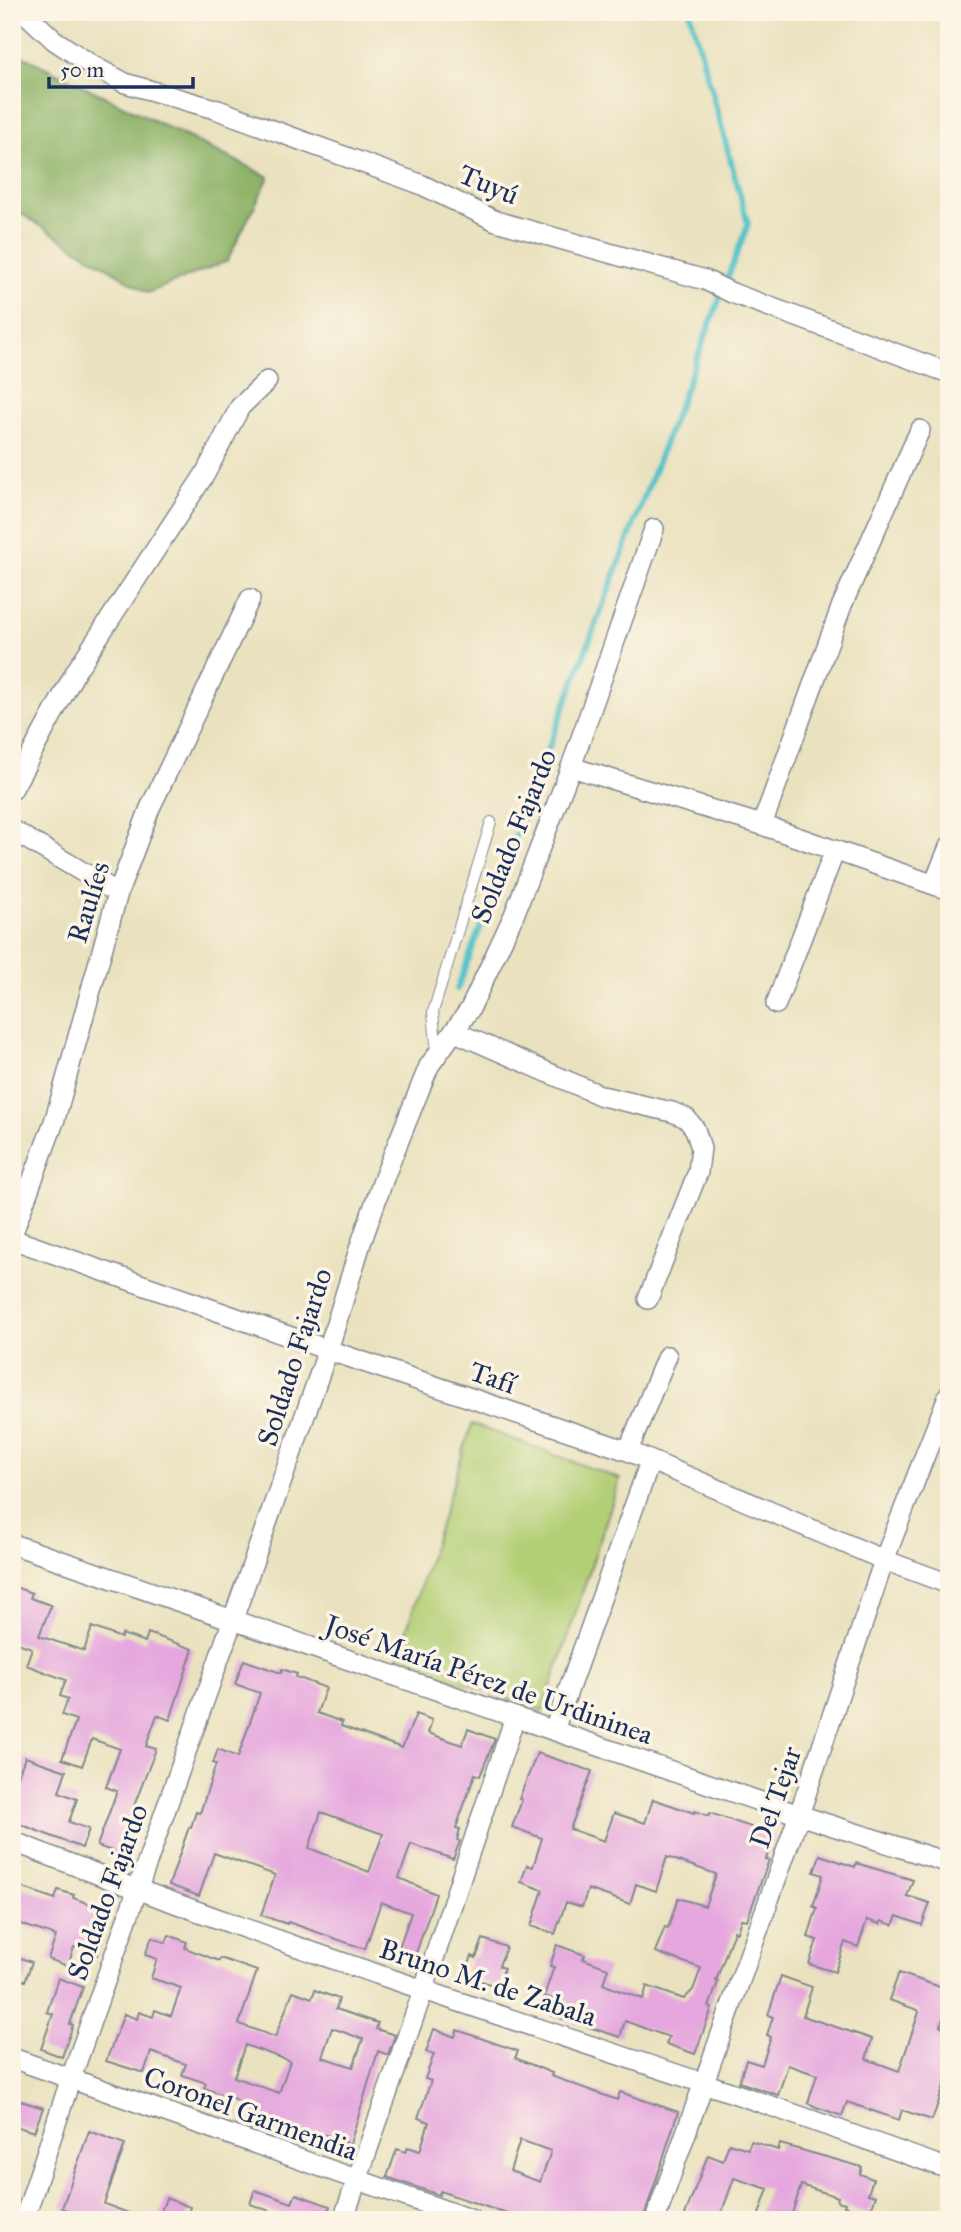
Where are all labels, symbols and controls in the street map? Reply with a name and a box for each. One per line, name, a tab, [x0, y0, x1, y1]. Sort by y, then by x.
scale bar	[49, 46, 192, 90]
text: 50 m	[60, 57, 105, 83]
street label: Tuyú	[454, 156, 524, 213]
street label: Soldado Fajardo	[463, 744, 564, 928]
street label: Raulíes	[60, 857, 117, 947]
street label: Soldado Fajardo	[249, 1264, 340, 1451]
street label: Tafí	[465, 1353, 522, 1402]
street label: José María Pérez de Urdininea	[317, 1606, 658, 1752]
street label: Del Tejar	[742, 1741, 809, 1853]
street label: Soldado Fajardo	[59, 1799, 156, 1985]
street label: Bruno M. de Zabala	[375, 1931, 601, 2034]
street label: Coronel Garmendia	[139, 2059, 363, 2168]

